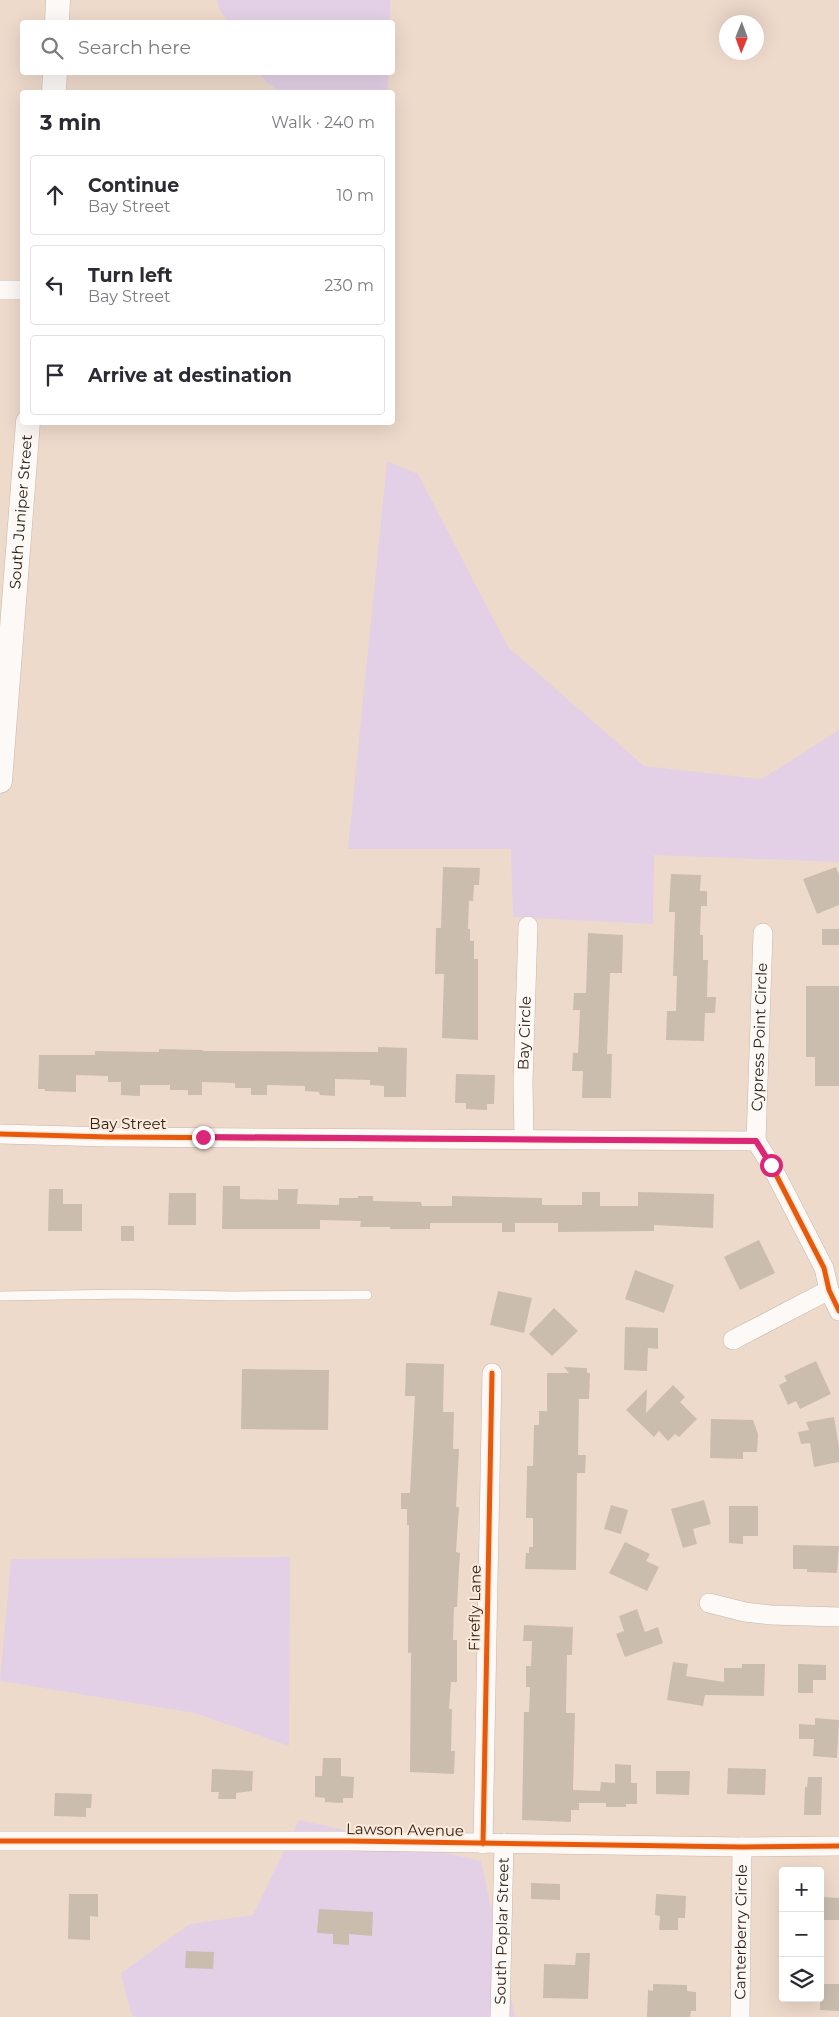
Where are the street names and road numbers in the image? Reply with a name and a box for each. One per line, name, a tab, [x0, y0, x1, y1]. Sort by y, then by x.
street label: South Juniper Street	[5, 434, 36, 590]
street label: Cypress Point Circle	[747, 962, 771, 1112]
street label: Bay Circle	[513, 996, 535, 1070]
street label: Bay Street	[89, 1114, 167, 1133]
street label: Firefly Lane	[464, 1565, 485, 1651]
street label: Lawson Avenue	[346, 1819, 464, 1840]
street label: South Poplar Street	[490, 1857, 513, 2005]
street label: Canterberry Circle	[730, 1864, 751, 2000]

